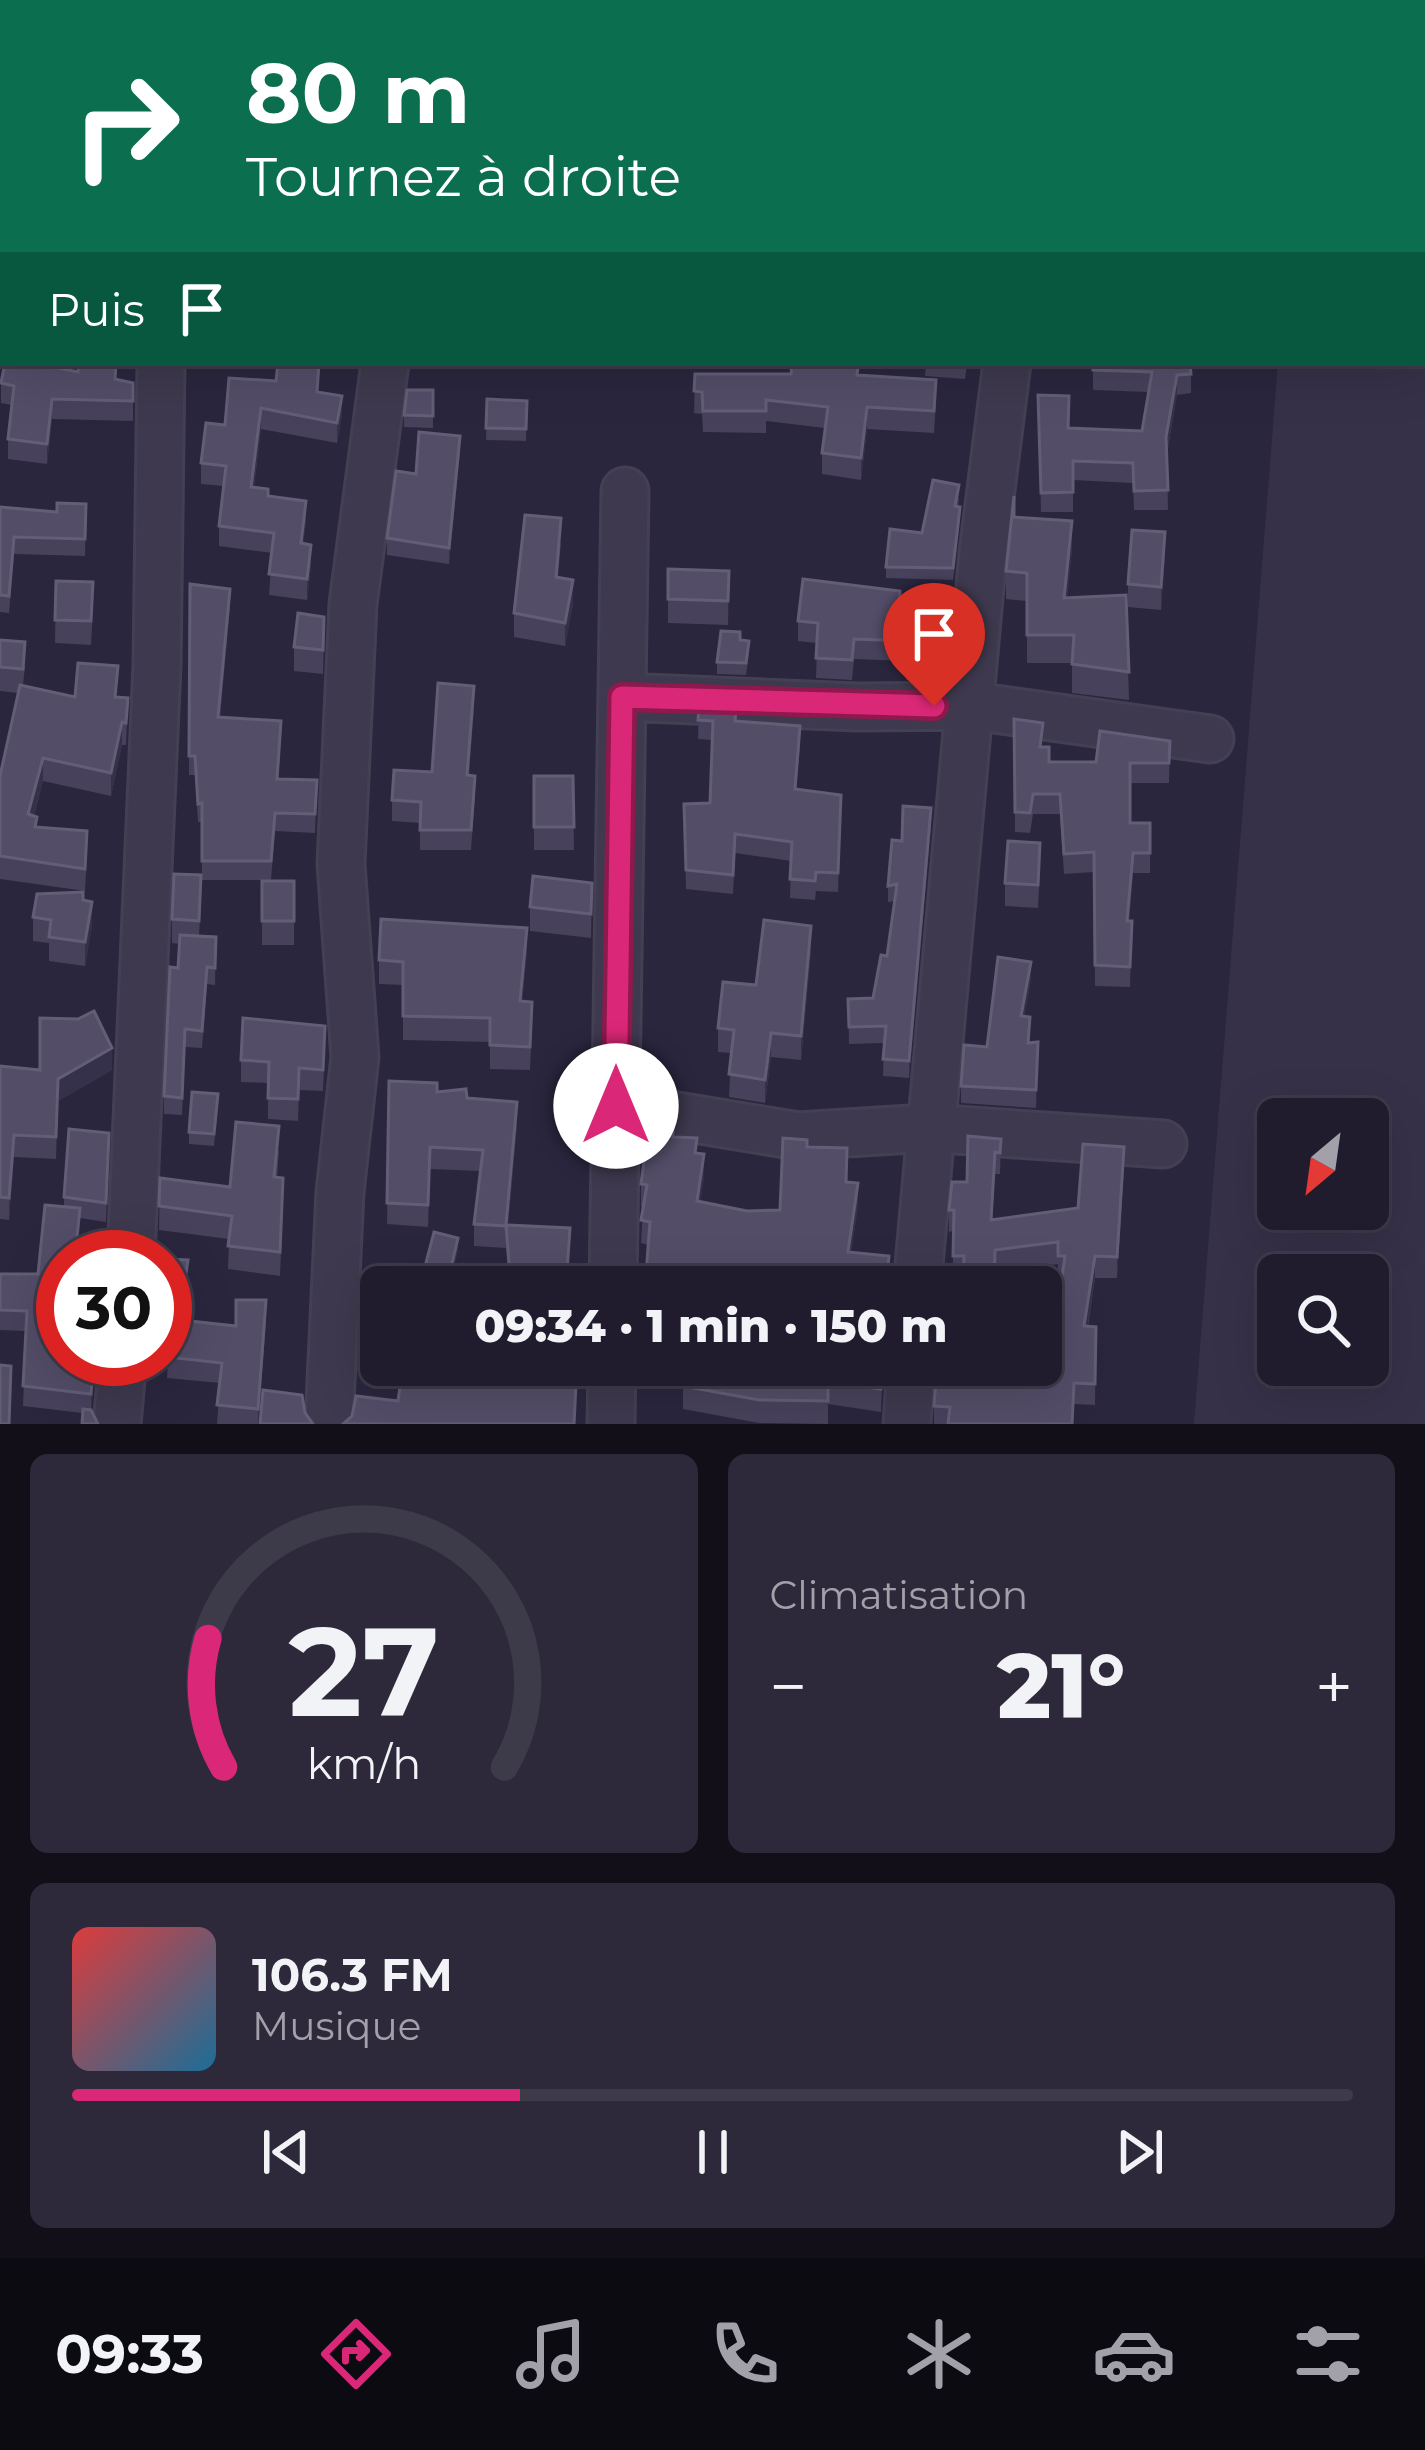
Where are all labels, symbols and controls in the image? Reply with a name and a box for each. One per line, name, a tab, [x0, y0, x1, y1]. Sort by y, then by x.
text: 80 m	[246, 42, 470, 144]
icon: right	[48, 48, 204, 204]
text: Tournez à droite	[246, 144, 681, 210]
icon: arrive	[169, 276, 235, 342]
text: Puis	[48, 282, 145, 337]
pin	[883, 583, 985, 706]
icon: arrive	[901, 601, 967, 667]
position arrow	[553, 1043, 679, 1169]
north arrow	[1257, 1098, 1389, 1230]
map controls	[1257, 1098, 1389, 1386]
speed limit sign: 30	[36, 1230, 192, 1386]
button: search	[1257, 1254, 1389, 1386]
text: 09:34 · 1 min · 150 m	[474, 1298, 948, 1353]
text: Climatisation	[770, 1571, 1028, 1619]
text: 27	[288, 1595, 439, 1747]
text: 21°	[997, 1631, 1125, 1741]
text: −	[770, 1646, 807, 1727]
text: +	[1315, 1646, 1353, 1727]
text: km/h	[307, 1736, 421, 1789]
text: 106.3 FM	[252, 1947, 453, 2002]
text: Musique	[252, 2002, 421, 2050]
icon: previous	[253, 2119, 319, 2185]
icon: pause	[680, 2119, 746, 2185]
icon: next	[1107, 2119, 1173, 2185]
icon: directions	[314, 2312, 398, 2396]
icon: music	[509, 2312, 593, 2396]
icon: phone	[703, 2312, 787, 2396]
icon: climate	[897, 2312, 981, 2396]
icon: car	[1092, 2312, 1176, 2396]
icon: filters	[1286, 2312, 1370, 2396]
text: 09:33	[55, 2321, 204, 2387]

